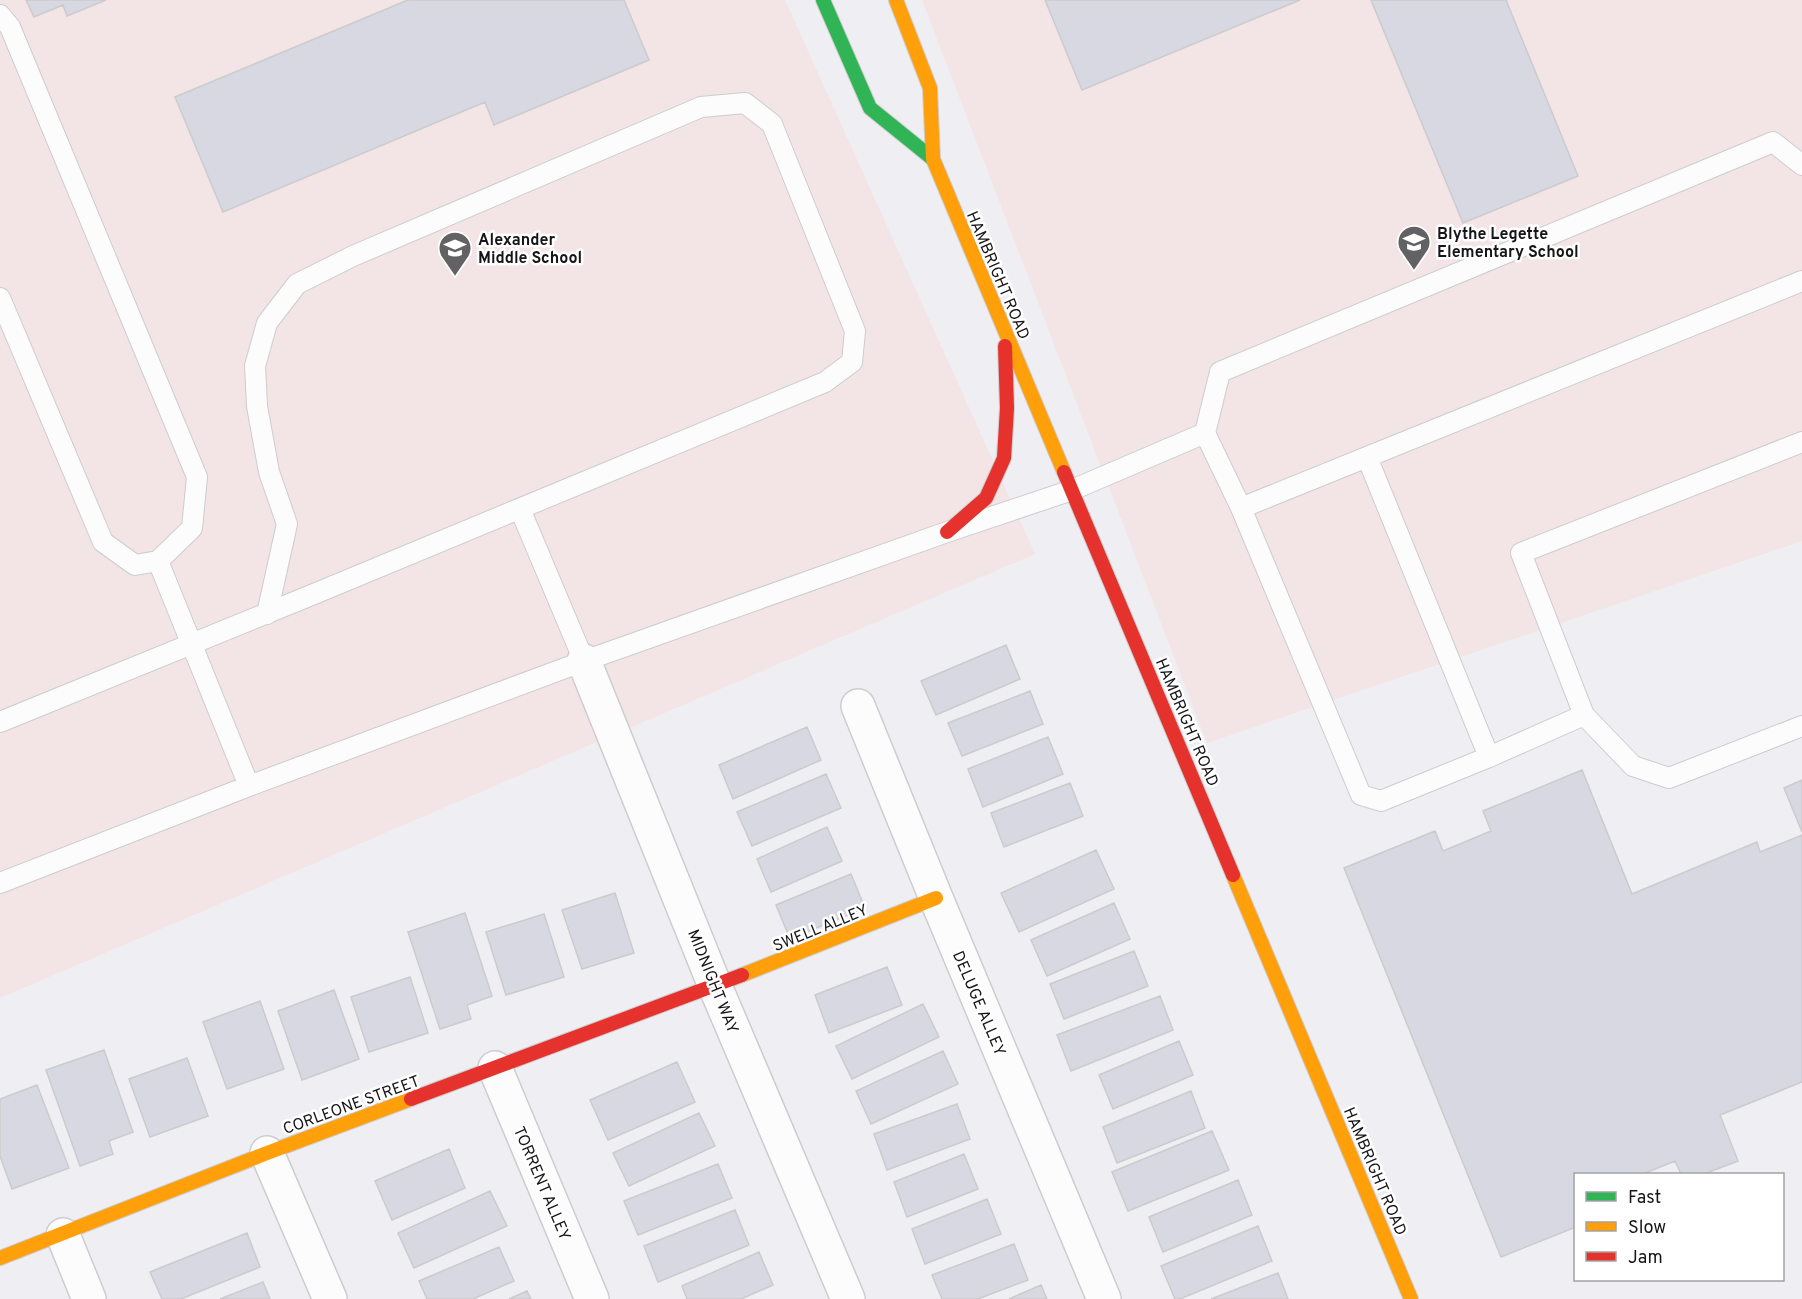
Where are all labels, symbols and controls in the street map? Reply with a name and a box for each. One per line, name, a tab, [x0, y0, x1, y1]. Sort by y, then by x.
street label: HAMBRIGHT ROAD	[961, 209, 1033, 343]
school or university icon: Blythe Legette Elementary School	[1396, 224, 1432, 271]
place label: Blythe Legette Elementary School	[1437, 225, 1579, 263]
school or university icon: Alexander Middle School	[437, 230, 473, 277]
place label: Alexander Middle School	[478, 231, 582, 269]
street label: HAMBRIGHT ROAD	[1150, 656, 1222, 790]
street label: SWELL ALLEY	[770, 901, 871, 957]
street label: MIDNIGHT WAY	[682, 927, 742, 1037]
street label: DELUGE ALLEY	[947, 948, 1009, 1059]
street label: CORLEONE STREET	[280, 1072, 423, 1140]
street label: HAMBRIGHT ROAD	[1338, 1105, 1410, 1239]
street label: TORRENT ALLEY	[508, 1124, 574, 1244]
legend	[1574, 1173, 1784, 1281]
text: Fast	[1628, 1187, 1661, 1210]
text: Slow	[1628, 1217, 1666, 1240]
text: Jam	[1628, 1247, 1663, 1270]

